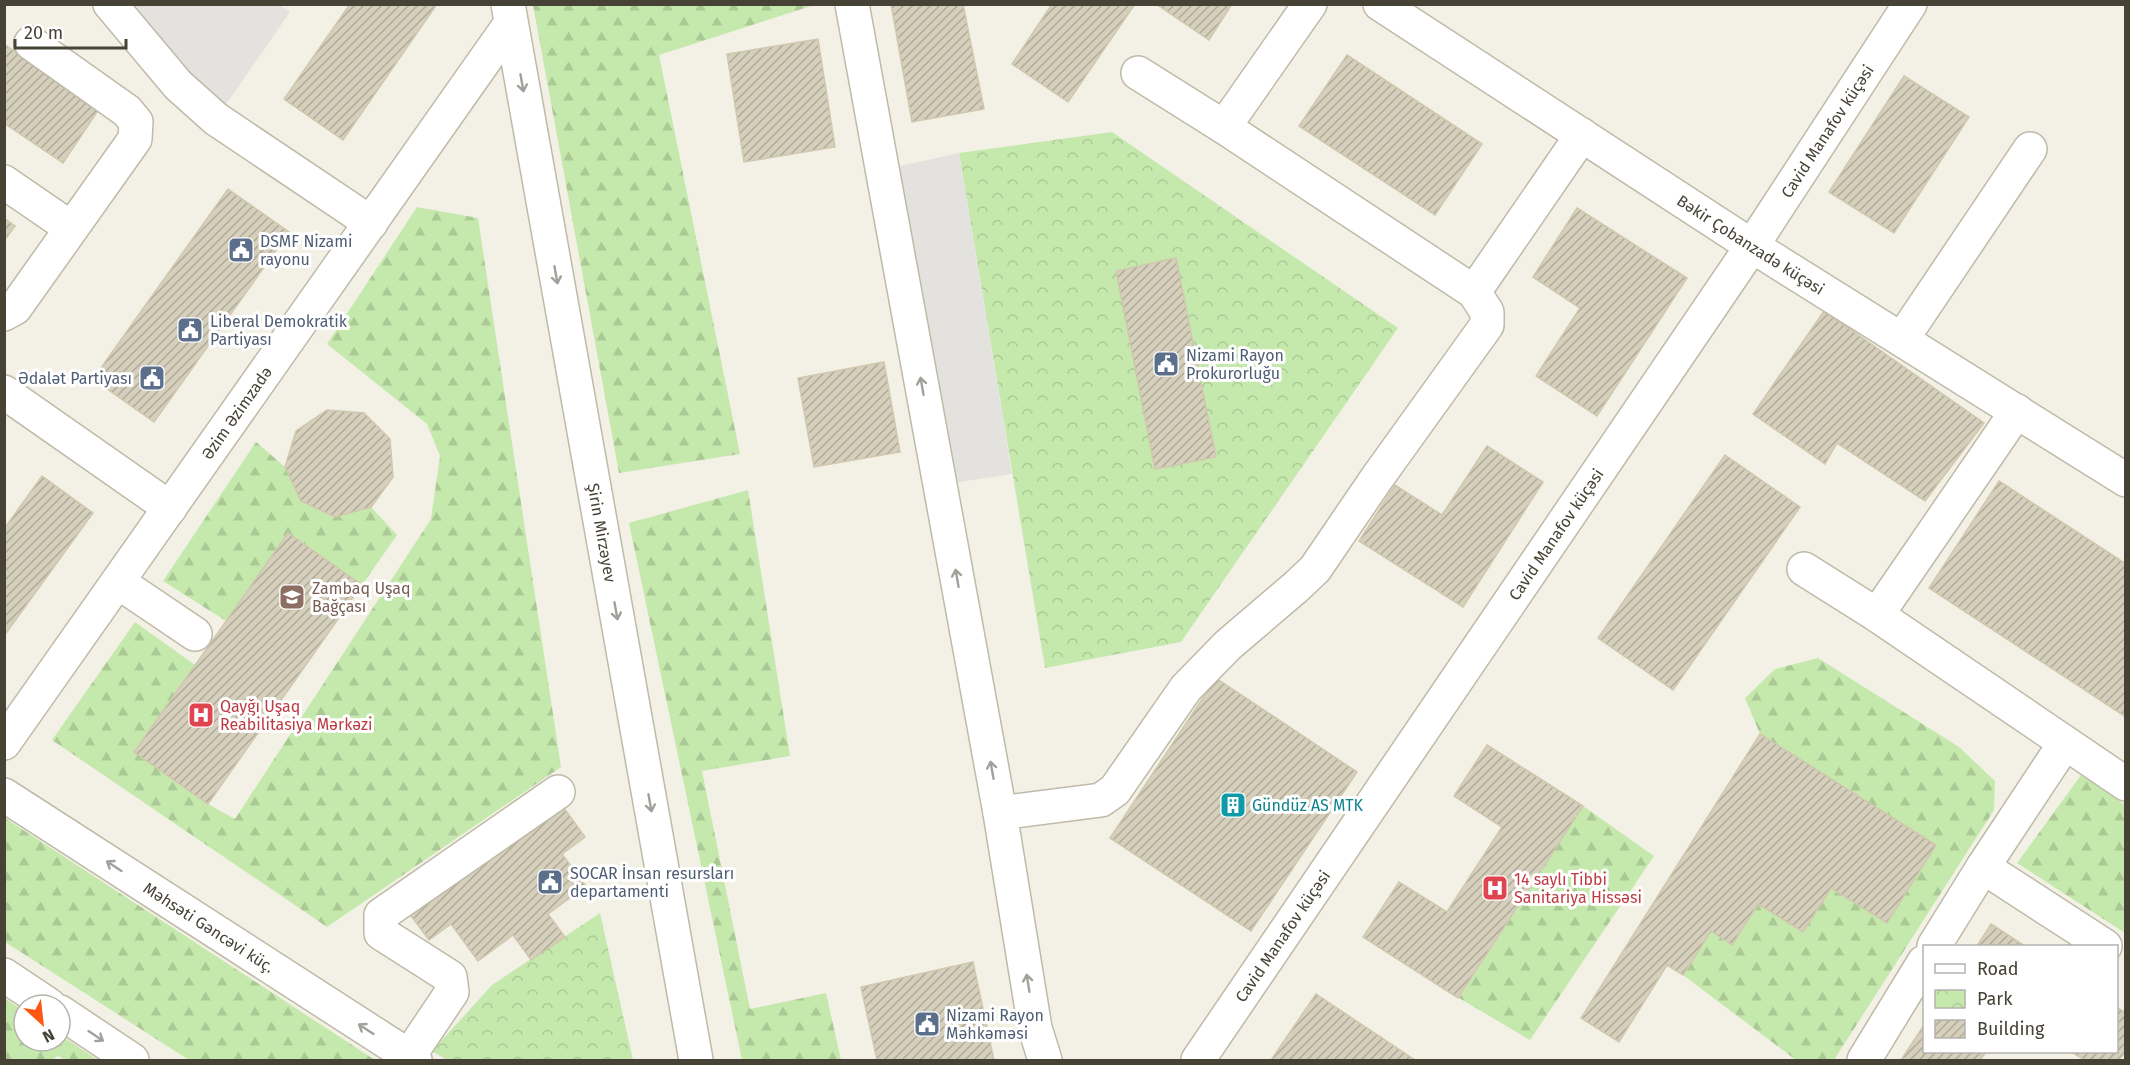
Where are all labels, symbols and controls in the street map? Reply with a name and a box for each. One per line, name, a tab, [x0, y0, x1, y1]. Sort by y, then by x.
scale bar	[15, 12, 126, 50]
text: 20 m	[24, 22, 63, 44]
street label: Cavid Manafov küçəsi	[1777, 61, 1878, 201]
one-way arrow	[517, 72, 528, 92]
street label: Bəkir Çobanzadə küçəsi	[1673, 191, 1828, 299]
place label: DSMF Nizami rayonu	[260, 232, 353, 269]
public building icon: DSMF Nizami rayonu	[226, 235, 256, 265]
one-way arrow	[551, 264, 562, 284]
place label: Liberal Demokratik Partiyası	[210, 312, 348, 349]
public building icon: Liberal Demokratik Partiyası	[175, 315, 205, 345]
place label: Nizami Rayon Prokurorluğu	[1186, 346, 1284, 383]
public building icon: Nizami Rayon Prokurorluğu	[1151, 349, 1181, 379]
public building icon: Ədalət Partiyası	[137, 363, 167, 393]
street label: Əzim Əzimzadə	[198, 363, 276, 463]
place label: Ədalət Partiyası	[18, 369, 132, 388]
one-way arrow	[916, 377, 927, 397]
street label: Cavid Manafov küçəsi	[1505, 465, 1608, 604]
street label: Şirin Mirzəyev	[582, 482, 620, 584]
one-way arrow	[951, 569, 962, 588]
place label: Zambaq Uşaq Bağçası	[312, 579, 410, 617]
school or university icon: Zambaq Uşaq Bağçası	[277, 582, 307, 612]
one-way arrow	[611, 601, 622, 621]
place label: Qayğı Uşaq Reabilitasiya Mərkəzi	[220, 697, 372, 734]
hospital icon: Qayğı Uşaq Reabilitasiya Mərkəzi	[186, 700, 216, 730]
one-way arrow	[986, 761, 997, 780]
building icon: Gündüz AS MTK	[1218, 790, 1248, 820]
one-way arrow	[645, 793, 656, 813]
place label: Gündüz AS MTK	[1252, 796, 1364, 815]
one-way arrow	[106, 859, 123, 872]
place label: SOCAR İnsan resursları departamenti	[570, 863, 734, 901]
public building icon: SOCAR İnsan resursları departamenti	[535, 867, 565, 897]
street label: Cavid Manafov küçəsi	[1231, 867, 1334, 1006]
place label: 14 saylı Tibbi Sanitariya Hissəsi	[1514, 870, 1642, 907]
hospital icon: 14 saylı Tibbi Sanitariya Hissəsi	[1480, 873, 1510, 903]
street label: Məhsəti Gəncəvi küç.	[140, 879, 278, 977]
legend	[1923, 945, 2118, 1053]
text: Road	[1977, 958, 2019, 980]
one-way arrow	[1022, 974, 1033, 993]
text: Park	[1977, 988, 2013, 1010]
north arrow	[12, 993, 72, 1053]
place label: Nizami Rayon Məhkəməsi	[946, 1006, 1044, 1043]
public building icon: Nizami Rayon Məhkəməsi	[912, 1009, 942, 1039]
text: Building	[1977, 1018, 2045, 1040]
one-way arrow	[358, 1022, 375, 1035]
text: N	[40, 1025, 58, 1047]
one-way arrow	[87, 1031, 104, 1043]

